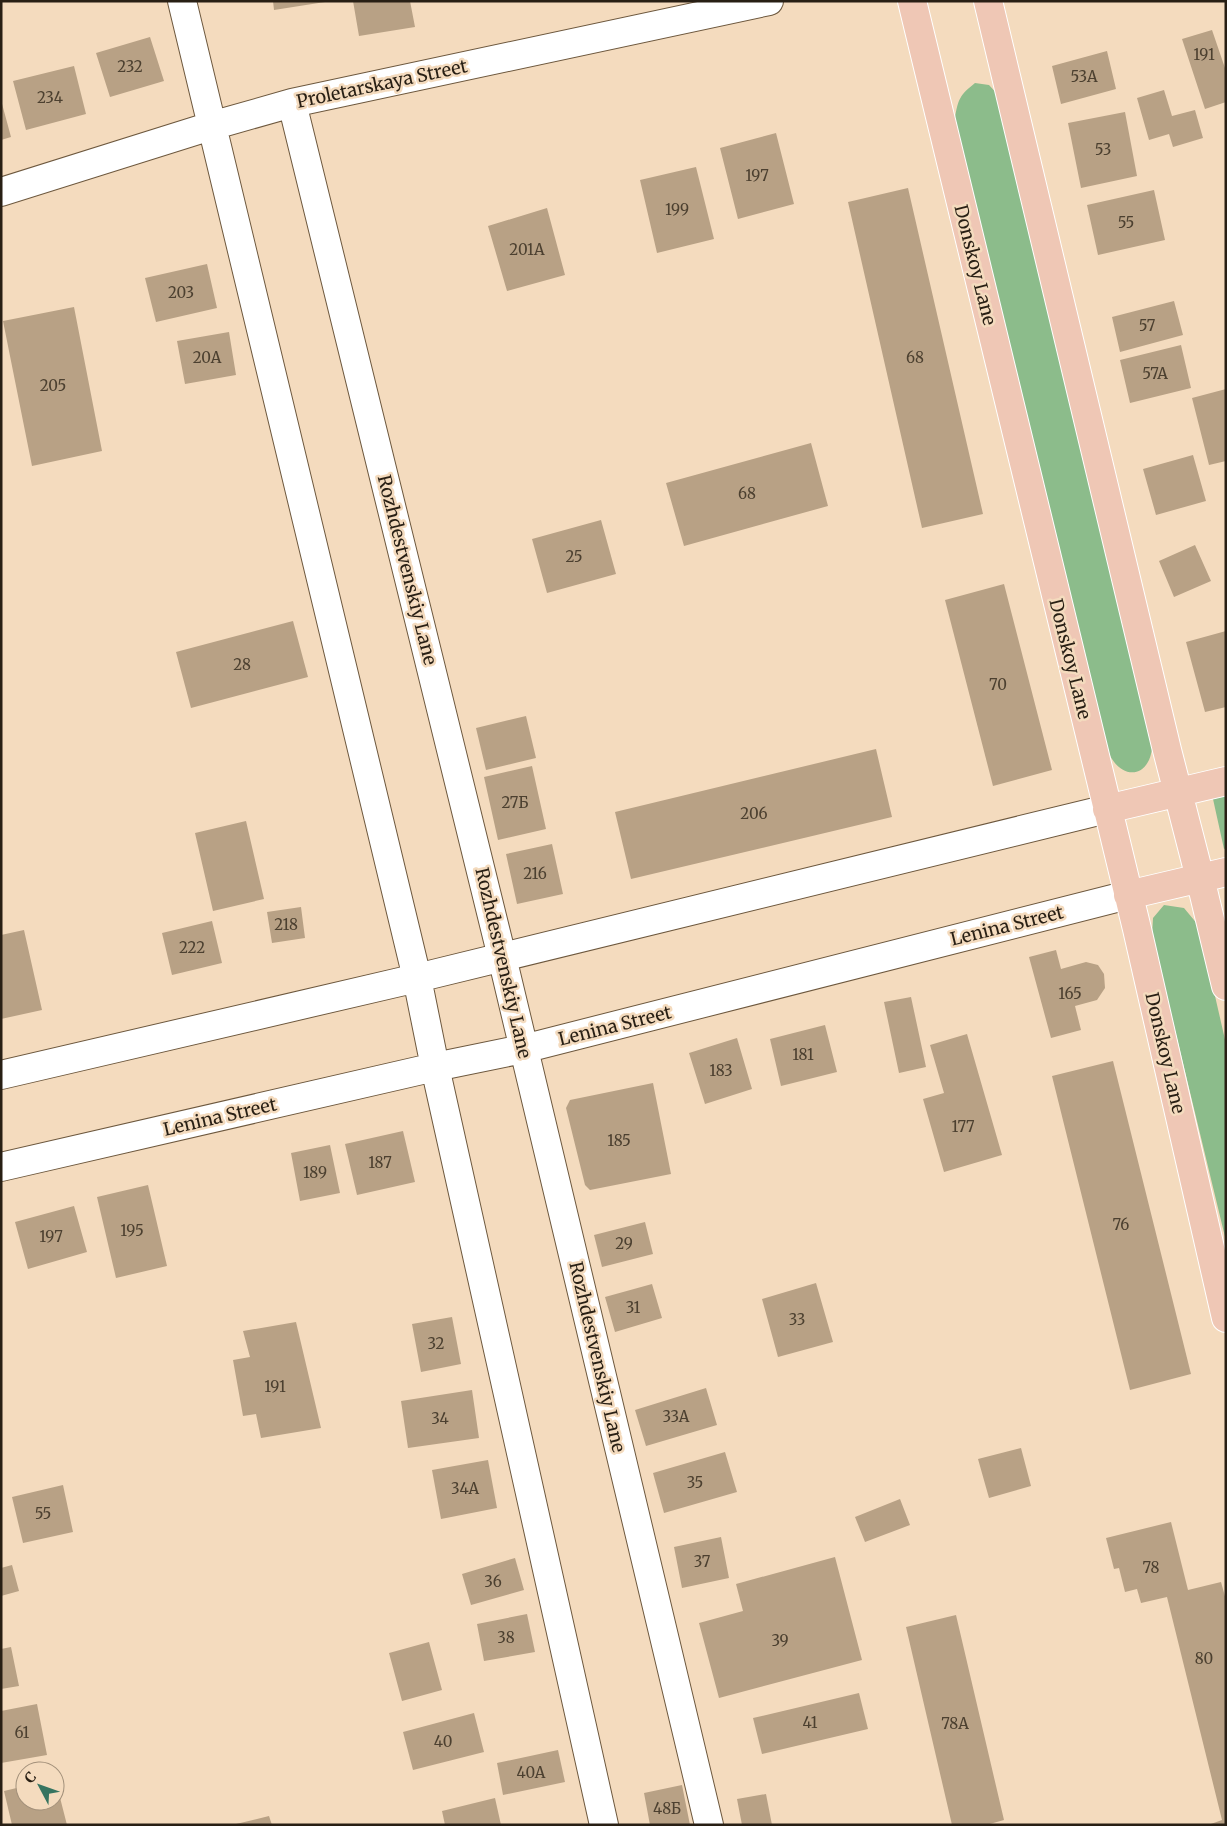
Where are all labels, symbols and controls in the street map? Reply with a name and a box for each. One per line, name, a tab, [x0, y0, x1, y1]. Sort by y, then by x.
house number: 191	[1193, 45, 1215, 64]
street label: Proletarskaya Street	[294, 54, 470, 113]
house number: 232	[117, 57, 143, 76]
house number: 53А	[1071, 67, 1098, 86]
house number: 234	[37, 88, 63, 107]
house number: 53	[1095, 140, 1111, 159]
house number: 197	[745, 166, 769, 185]
house number: 199	[665, 200, 689, 219]
street label: Donskoy Lane	[949, 202, 1002, 328]
house number: 55	[1118, 213, 1134, 232]
house number: 201А	[509, 240, 545, 259]
house number: 203	[168, 283, 194, 302]
house number: 57	[1139, 316, 1156, 335]
house number: 20А	[193, 348, 222, 367]
house number: 68	[906, 348, 924, 367]
house number: 57А	[1142, 364, 1168, 383]
house number: 205	[40, 376, 66, 395]
street label: Rozhdestvenskiy Lane	[373, 472, 442, 667]
house number: 68	[738, 484, 756, 503]
house number: 25	[565, 547, 583, 566]
street label: Donskoy Lane	[1044, 596, 1097, 722]
house number: 28	[233, 655, 251, 674]
house number: 70	[989, 675, 1007, 694]
house number: 27Б	[501, 793, 529, 812]
house number: 206	[740, 804, 768, 823]
house number: 216	[523, 864, 547, 883]
street label: Rozhdestvenskiy Lane	[470, 865, 537, 1061]
street label: Lenina Street	[948, 900, 1066, 951]
house number: 218	[274, 915, 298, 934]
house number: 222	[179, 938, 205, 957]
house number: 165	[1058, 984, 1082, 1003]
street label: Donskoy Lane	[1140, 990, 1191, 1116]
street label: Lenina Street	[556, 1000, 674, 1051]
house number: 181	[792, 1045, 814, 1064]
house number: 183	[709, 1061, 733, 1080]
street label: Lenina Street	[161, 1092, 279, 1141]
house number: 177	[952, 1117, 975, 1136]
house number: 185	[607, 1131, 631, 1150]
house number: 187	[368, 1153, 392, 1172]
house number: 189	[303, 1163, 327, 1182]
house number: 76	[1113, 1215, 1129, 1234]
house number: 195	[120, 1221, 144, 1240]
house number: 197	[39, 1227, 63, 1246]
house number: 29	[615, 1234, 633, 1253]
street label: Rozhdestvenskiy Lane	[564, 1259, 631, 1455]
house number: 31	[626, 1298, 641, 1317]
house number: 33	[789, 1310, 805, 1329]
house number: 32	[427, 1334, 445, 1353]
house number: 191	[264, 1377, 286, 1396]
house number: 33А	[663, 1407, 690, 1426]
house number: 34	[431, 1409, 449, 1428]
house number: 35	[687, 1473, 703, 1492]
house number: 34А	[451, 1479, 479, 1498]
house number: 55	[35, 1504, 51, 1523]
house number: 37	[694, 1552, 711, 1571]
house number: 78	[1142, 1558, 1160, 1577]
house number: 36	[484, 1572, 502, 1591]
house number: 38	[497, 1628, 515, 1647]
house number: 39	[771, 1631, 789, 1650]
house number: 80	[1195, 1649, 1213, 1668]
house number: 41	[803, 1713, 818, 1732]
house number: 78А	[941, 1714, 969, 1733]
house number: 61	[15, 1723, 30, 1742]
house number: 40	[434, 1732, 452, 1751]
north arrow	[15, 1761, 65, 1811]
house number: 40А	[517, 1763, 546, 1782]
text: С	[20, 1768, 40, 1787]
house number: 48Б	[653, 1799, 681, 1818]

